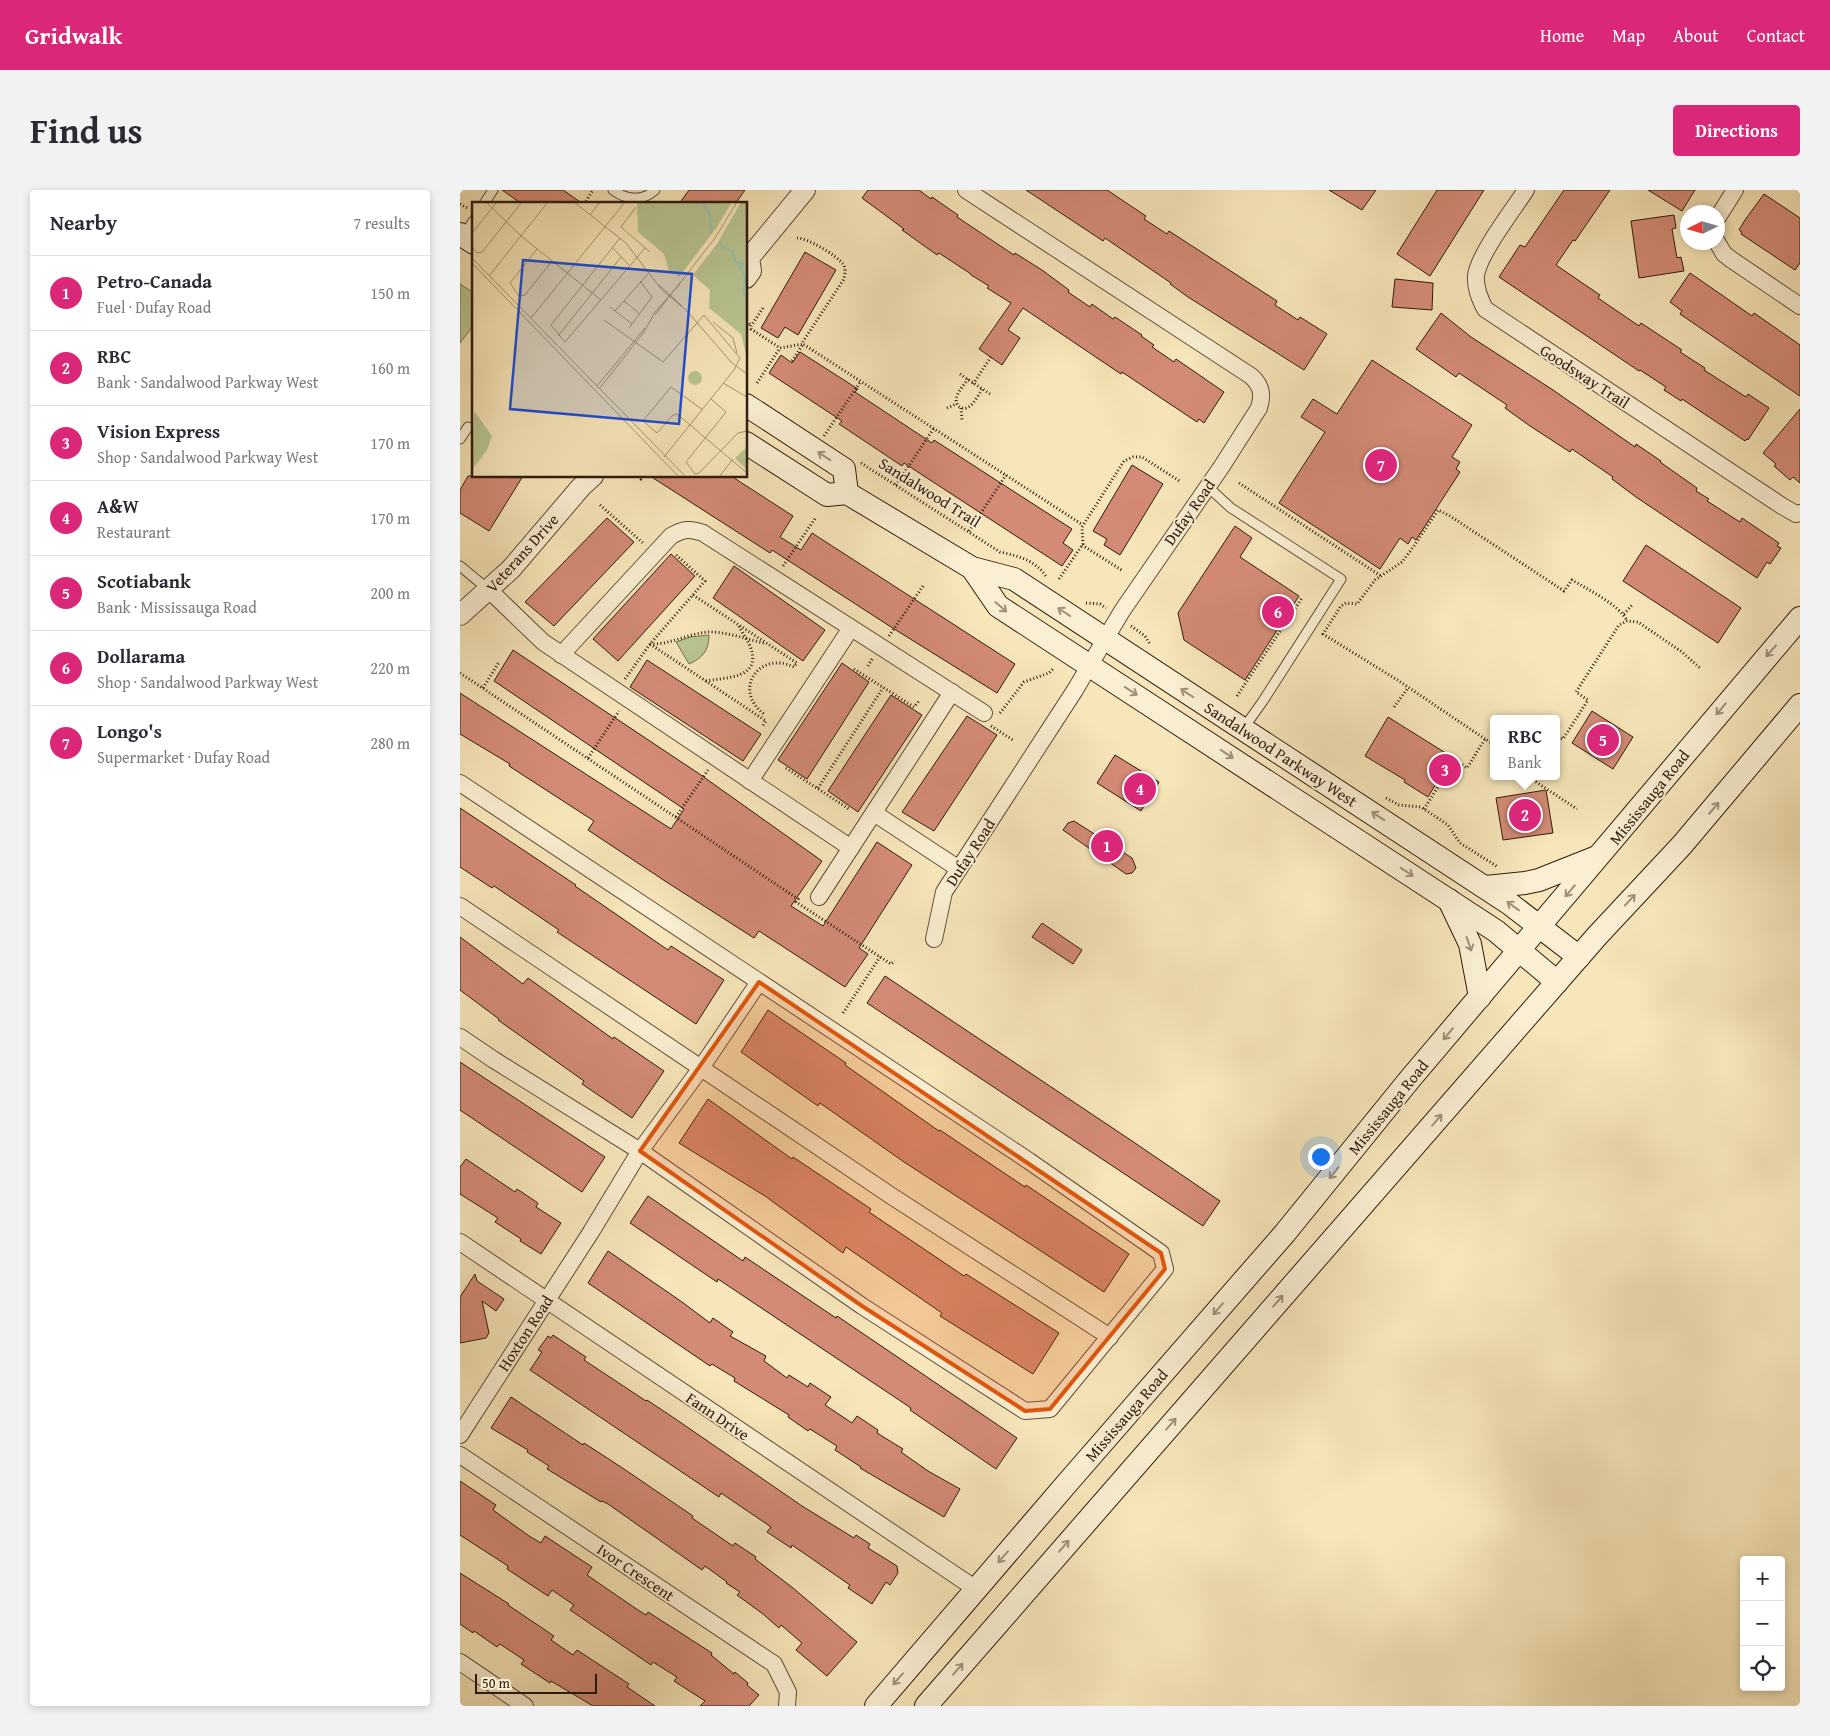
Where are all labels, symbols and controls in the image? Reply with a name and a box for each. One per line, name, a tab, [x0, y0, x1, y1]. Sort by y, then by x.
text: Gridwalk	[25, 18, 122, 53]
text: Home	[1540, 22, 1584, 49]
text: Map	[1612, 22, 1645, 49]
text: About	[1673, 22, 1719, 49]
text: Contact	[1747, 22, 1805, 49]
text: Find us	[30, 105, 143, 156]
button: Directions	[1673, 105, 1800, 156]
inset map	[472, 202, 748, 478]
north arrow	[1680, 205, 1725, 250]
text: Nearby	[50, 207, 117, 238]
text: 7 results	[353, 211, 410, 235]
text: Petro-Canada	[97, 267, 212, 295]
text: 1	[62, 281, 70, 305]
text: 150 m	[370, 281, 410, 305]
text: Fuel · Dufay Road	[97, 295, 211, 319]
street label: Goodsway Trail	[1535, 338, 1635, 414]
text: RBC	[97, 342, 131, 370]
text: 2	[62, 356, 70, 380]
text: 160 m	[370, 356, 410, 380]
text: Bank · Sandalwood Parkway West	[97, 370, 318, 394]
text: Vision Express	[97, 417, 220, 445]
text: 3	[62, 431, 70, 455]
text: 170 m	[370, 431, 410, 455]
text: Shop · Sandalwood Parkway West	[97, 445, 318, 469]
pin: 7	[1365, 446, 1397, 484]
one-way arrow	[817, 451, 831, 461]
street label: Sandalwood Trail	[874, 451, 986, 533]
street label: Dufay Road	[1157, 474, 1221, 550]
text: A&W	[97, 492, 139, 520]
text: 4	[62, 506, 70, 530]
text: 170 m	[370, 506, 410, 530]
street label: Veterans Drive	[480, 508, 564, 598]
text: Restaurant	[97, 520, 171, 544]
text: Scotiabank	[97, 567, 191, 595]
text: 5	[62, 581, 70, 605]
text: 200 m	[370, 581, 410, 605]
pin: 6	[1262, 593, 1294, 631]
text: Bank · Mississauga Road	[97, 595, 257, 619]
one-way arrow	[995, 601, 1008, 612]
one-way arrow	[1057, 607, 1071, 618]
text: Dollarama	[97, 642, 185, 670]
one-way arrow	[1766, 644, 1777, 657]
text: 6	[62, 656, 70, 680]
text: 220 m	[370, 656, 410, 680]
text: Shop · Sandalwood Parkway West	[97, 670, 318, 694]
one-way arrow	[1123, 687, 1137, 697]
one-way arrow	[1180, 688, 1194, 698]
street label: Sandalwood Parkway West	[1200, 695, 1362, 813]
one-way arrow	[1716, 703, 1727, 716]
popup	[1490, 715, 1560, 780]
text: Longo's	[97, 717, 162, 745]
pin: 5	[1587, 721, 1619, 759]
text: RBC	[1508, 722, 1542, 750]
text: 7	[62, 731, 70, 755]
text: 280 m	[370, 731, 410, 755]
street label: Mississauga Road	[1603, 744, 1695, 850]
text: Supermarket · Dufay Road	[97, 745, 270, 769]
one-way arrow	[1220, 749, 1234, 760]
text: Bank	[1508, 750, 1542, 774]
pin: 3	[1429, 751, 1461, 789]
pin: 4	[1124, 770, 1156, 808]
pin: 2	[1509, 796, 1541, 834]
one-way arrow	[1708, 802, 1719, 815]
one-way arrow	[1371, 811, 1385, 821]
street label: Dufay Road	[939, 813, 1001, 890]
pin: 1	[1091, 827, 1123, 865]
one-way arrow	[1400, 867, 1414, 877]
one-way arrow	[1564, 885, 1576, 898]
one-way arrow	[1624, 894, 1636, 907]
one-way arrow	[1506, 901, 1520, 911]
one-way arrow	[1465, 935, 1474, 951]
one-way arrow	[1443, 1027, 1454, 1040]
street label: Mississauga Road	[1342, 1054, 1434, 1160]
one-way arrow	[1431, 1114, 1442, 1127]
your location	[1308, 1144, 1334, 1170]
one-way arrow	[1329, 1166, 1340, 1179]
street label: Hoxton Road	[491, 1290, 559, 1376]
one-way arrow	[1272, 1295, 1284, 1308]
one-way arrow	[1213, 1303, 1224, 1316]
street label: Mississauga Road	[1079, 1363, 1173, 1467]
street label: Fann Drive	[681, 1386, 755, 1446]
one-way arrow	[1166, 1417, 1177, 1430]
street label: Ivor Crescent	[592, 1537, 680, 1607]
one-way arrow	[1059, 1540, 1070, 1553]
one-way arrow	[997, 1551, 1009, 1564]
map controls	[1740, 1556, 1785, 1691]
button: +	[1740, 1556, 1785, 1601]
button: −	[1740, 1601, 1785, 1646]
button: locate	[1740, 1646, 1785, 1691]
one-way arrow	[952, 1663, 963, 1676]
scale bar	[475, 1671, 598, 1694]
text: 50 m	[482, 1673, 510, 1693]
one-way arrow	[893, 1673, 904, 1686]

